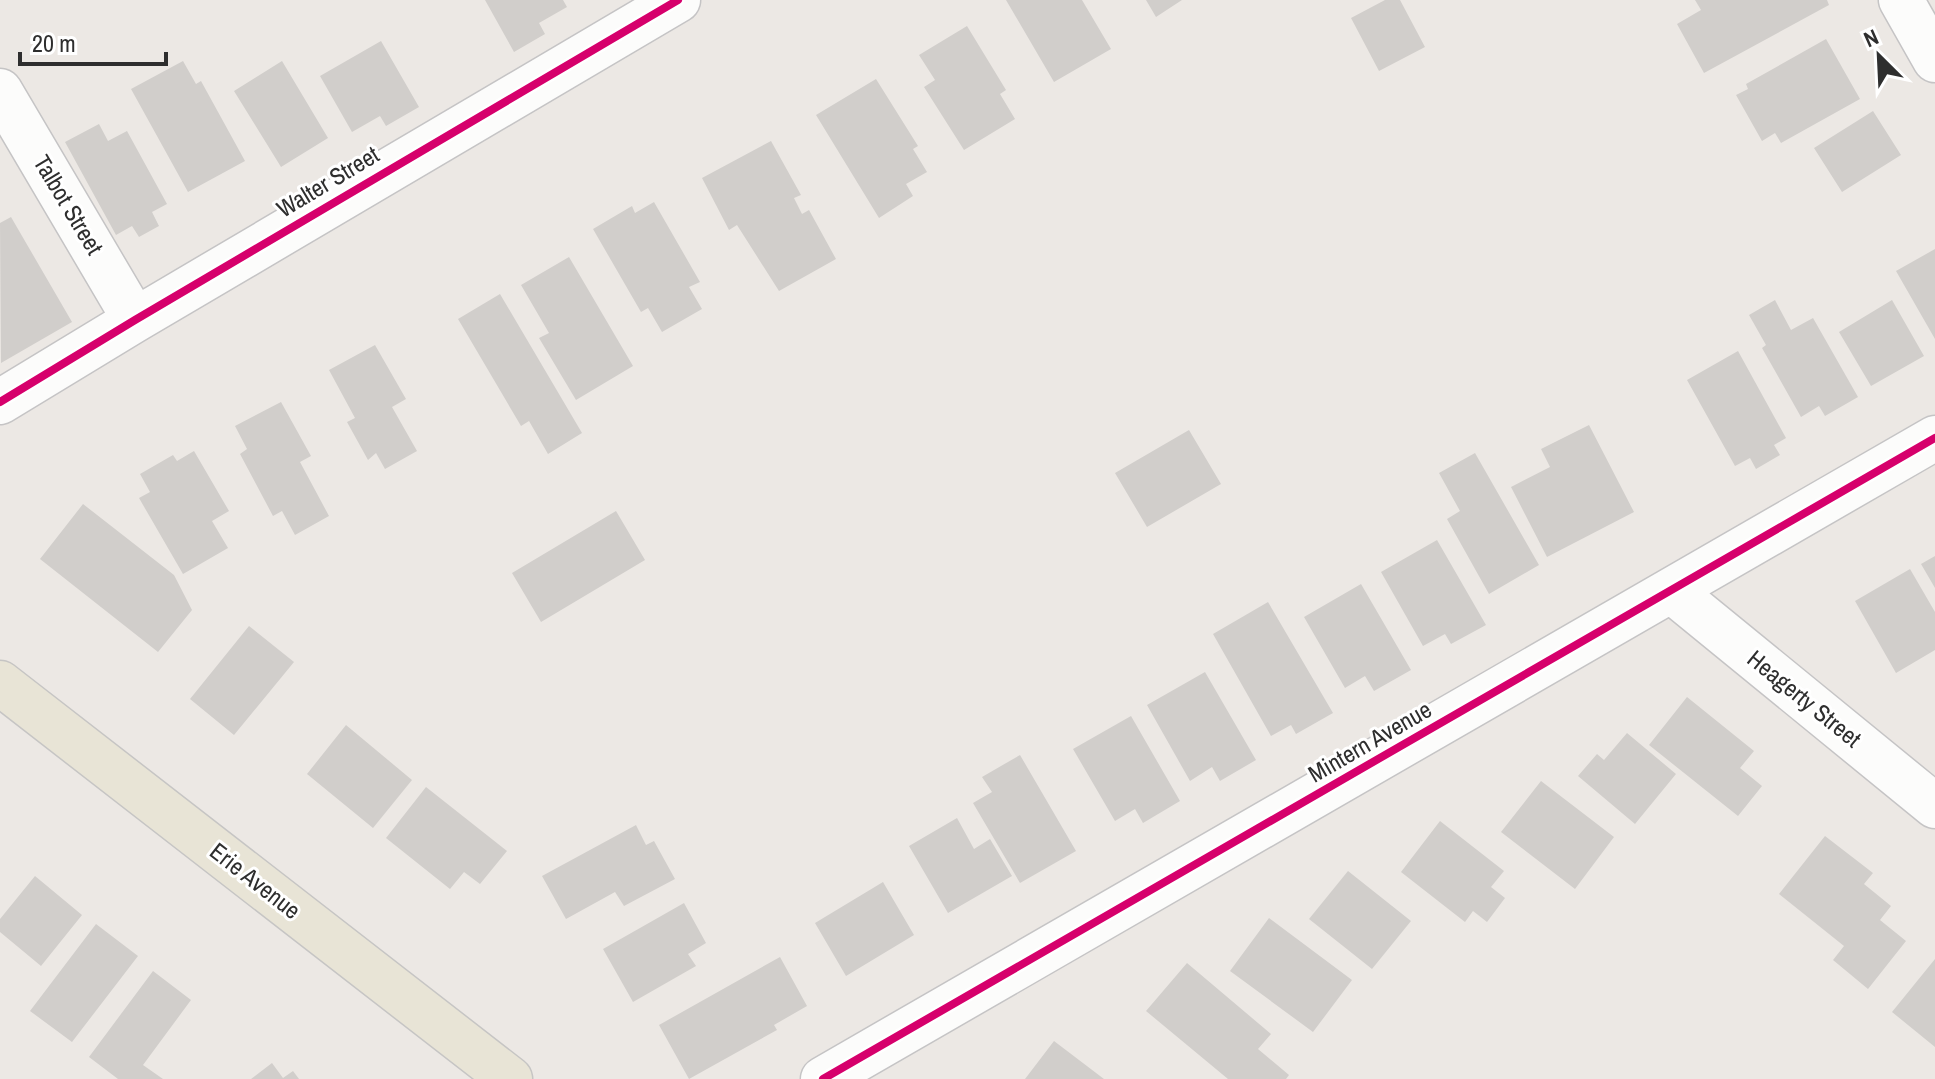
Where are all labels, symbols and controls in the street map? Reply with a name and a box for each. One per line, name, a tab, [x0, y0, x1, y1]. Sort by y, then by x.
scale bar	[20, 16, 166, 66]
north arrow	[1839, 16, 1919, 96]
text: N	[1859, 21, 1883, 54]
text: 20 m	[32, 27, 76, 59]
street label: Walter Street	[270, 138, 385, 224]
street label: Talbot Street	[27, 149, 111, 261]
street label: Heagerty Street	[1741, 642, 1869, 754]
street label: Mintern Avenue	[1302, 693, 1437, 789]
street label: Erie Avenue	[204, 835, 308, 926]

